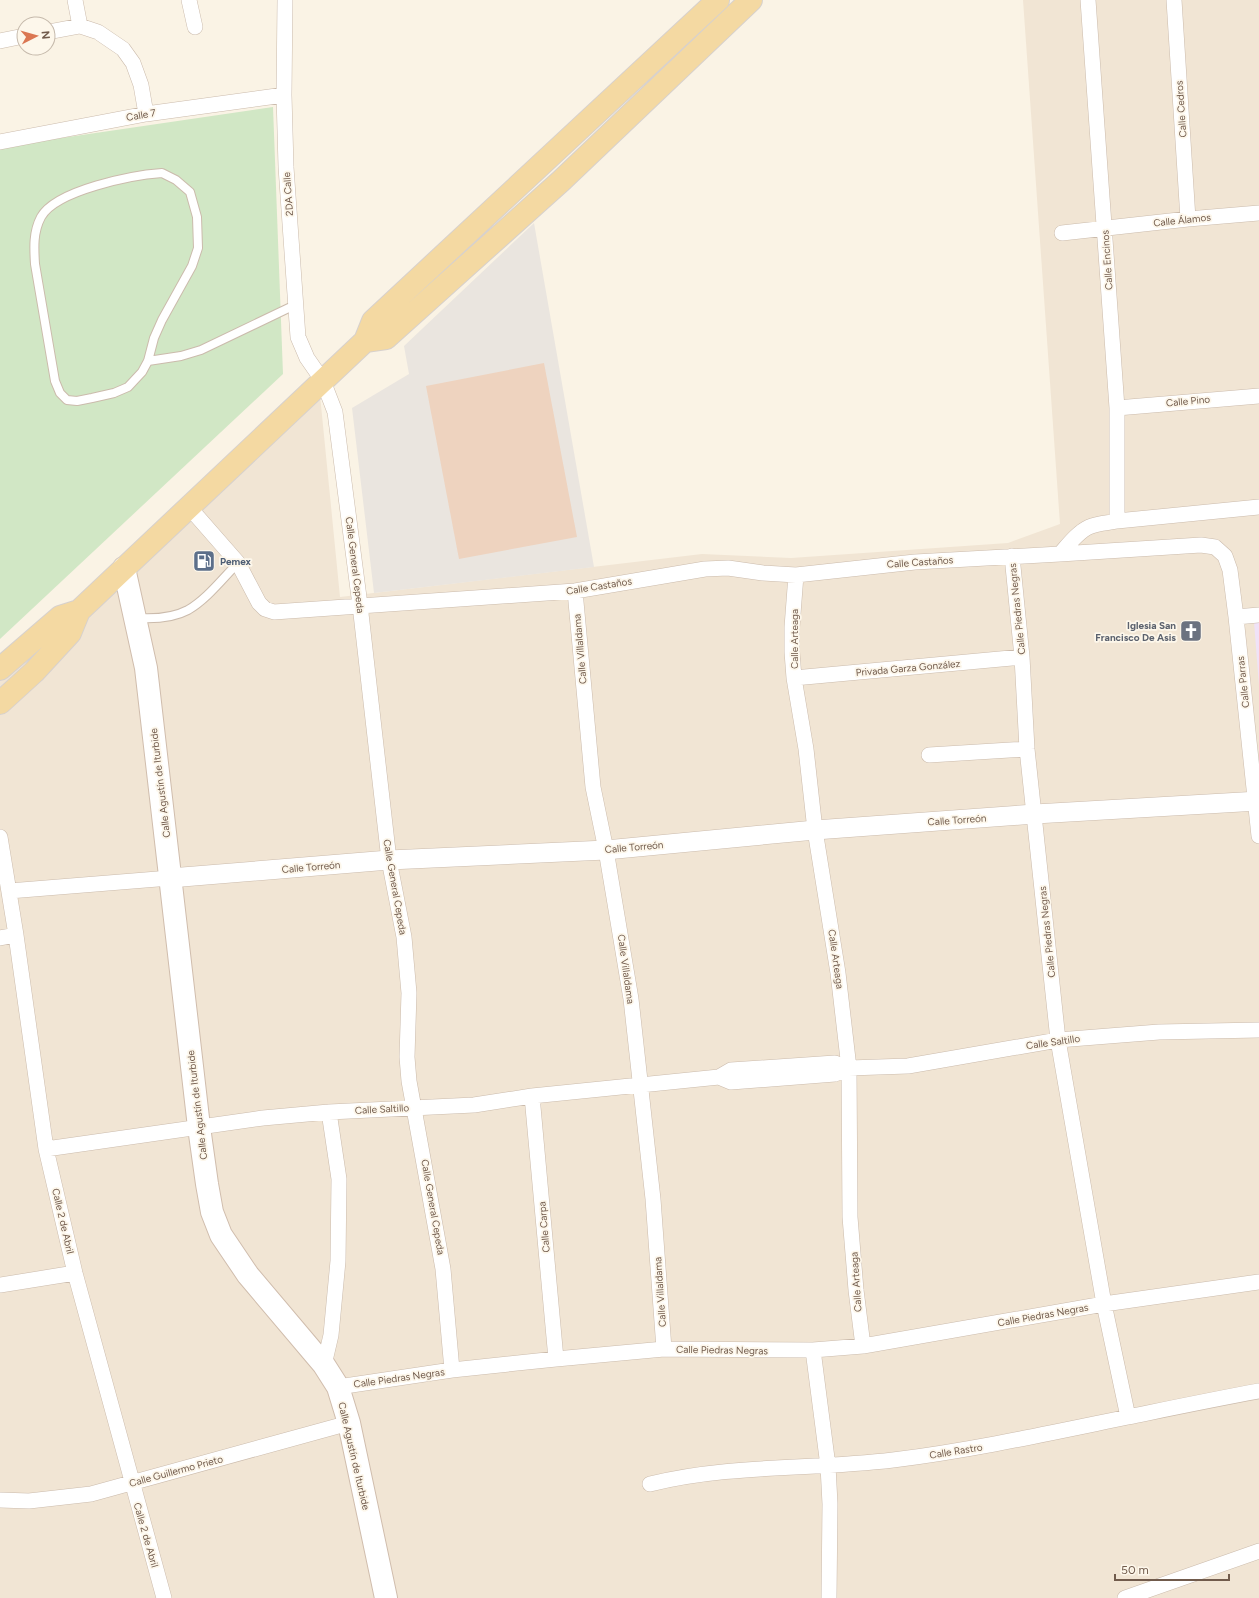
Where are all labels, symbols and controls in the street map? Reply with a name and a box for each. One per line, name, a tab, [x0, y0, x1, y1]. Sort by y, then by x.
north arrow	[16, 16, 56, 56]
text: N	[39, 30, 52, 40]
street label: Calle Cedros	[1173, 80, 1189, 138]
street label: Calle 7	[125, 106, 158, 124]
street label: 2DA Calle	[280, 171, 296, 216]
street label: Calle Álamos	[1153, 210, 1212, 229]
street label: Calle Encinos	[1098, 229, 1116, 290]
street label: Calle Pino	[1165, 393, 1211, 409]
street label: Calle General Cepeda	[343, 516, 367, 614]
fuel station icon: Pemex	[191, 548, 217, 574]
street label: Calle Castaños	[886, 553, 954, 571]
place label: Pemex	[220, 555, 252, 568]
street label: Calle Piedras Negras	[1006, 562, 1028, 655]
street label: Calle Castaños	[565, 574, 633, 598]
street label: Calle Arteaga	[788, 609, 801, 669]
street label: Calle Villaldama	[570, 613, 590, 685]
church icon: Iglesia San Francisco De Asis	[1178, 618, 1204, 644]
place label: Iglesia San Francisco De Asis	[1095, 619, 1176, 644]
street label: Calle Parras	[1234, 655, 1252, 709]
street label: Privada Garza González	[855, 657, 961, 679]
street label: Calle Agustín de Iturbide	[147, 727, 173, 839]
street label: Calle Torreón	[927, 811, 987, 829]
street label: Calle General Cepeda	[380, 838, 410, 936]
street label: Calle Torreón	[604, 838, 664, 856]
street label: Calle Torreón	[281, 858, 341, 876]
street label: Calle Piedras Negras	[1036, 885, 1058, 978]
street label: Calle Arteaga	[825, 928, 847, 990]
street label: Calle Villaldama	[615, 933, 637, 1005]
street label: Calle Saltillo	[1025, 1032, 1081, 1052]
street label: Calle Agustín de Iturbide	[184, 1049, 210, 1161]
street label: Calle Saltillo	[355, 1101, 410, 1117]
street label: Calle General Cepeda	[418, 1158, 448, 1256]
street label: Calle 2 de Abril	[49, 1187, 77, 1255]
street label: Calle Carpa	[535, 1201, 553, 1253]
street label: Calle Arteaga	[847, 1252, 865, 1312]
street label: Calle Villaldama	[651, 1257, 669, 1327]
street label: Calle Piedras Negras	[997, 1301, 1090, 1329]
street label: Calle Piedras Negras	[676, 1343, 768, 1357]
street label: Calle Piedras Negras	[353, 1365, 446, 1391]
street label: Calle Agustín de Iturbide	[335, 1401, 373, 1512]
street label: Calle Rastro	[929, 1440, 984, 1462]
street label: Calle Guillermo Prieto	[128, 1452, 225, 1490]
street label: Calle 2 de Abril	[131, 1501, 161, 1569]
scale bar	[1115, 1556, 1229, 1582]
text: 50 m	[1121, 1563, 1149, 1577]

